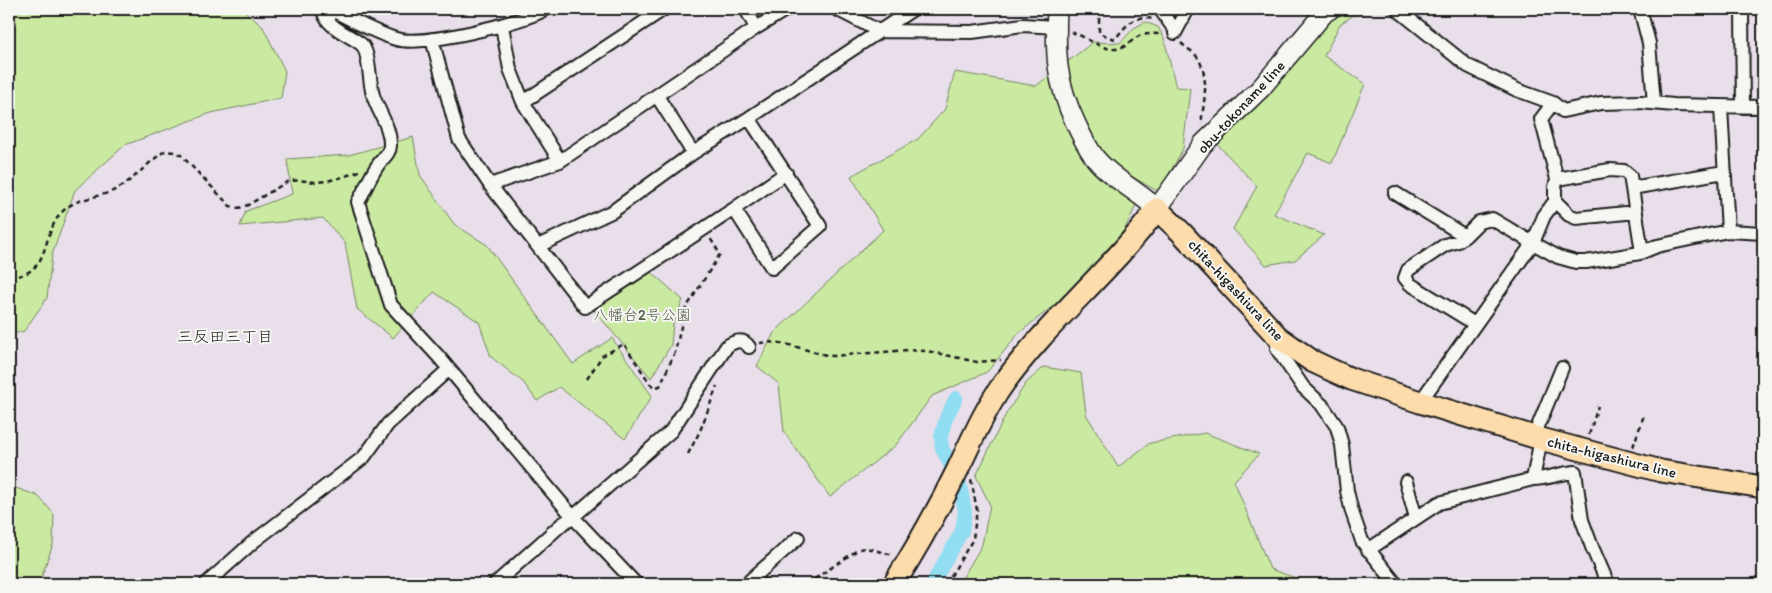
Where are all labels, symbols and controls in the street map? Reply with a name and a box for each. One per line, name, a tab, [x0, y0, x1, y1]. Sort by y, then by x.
street label: obu-tokoname line	[1193, 57, 1289, 157]
street label: chita-higashiura line	[1184, 235, 1288, 345]
park label: 八幡台2号公園	[593, 306, 691, 324]
district label: 三反田三丁目	[177, 327, 273, 346]
street label: chita-higashiura line	[1546, 432, 1678, 482]

